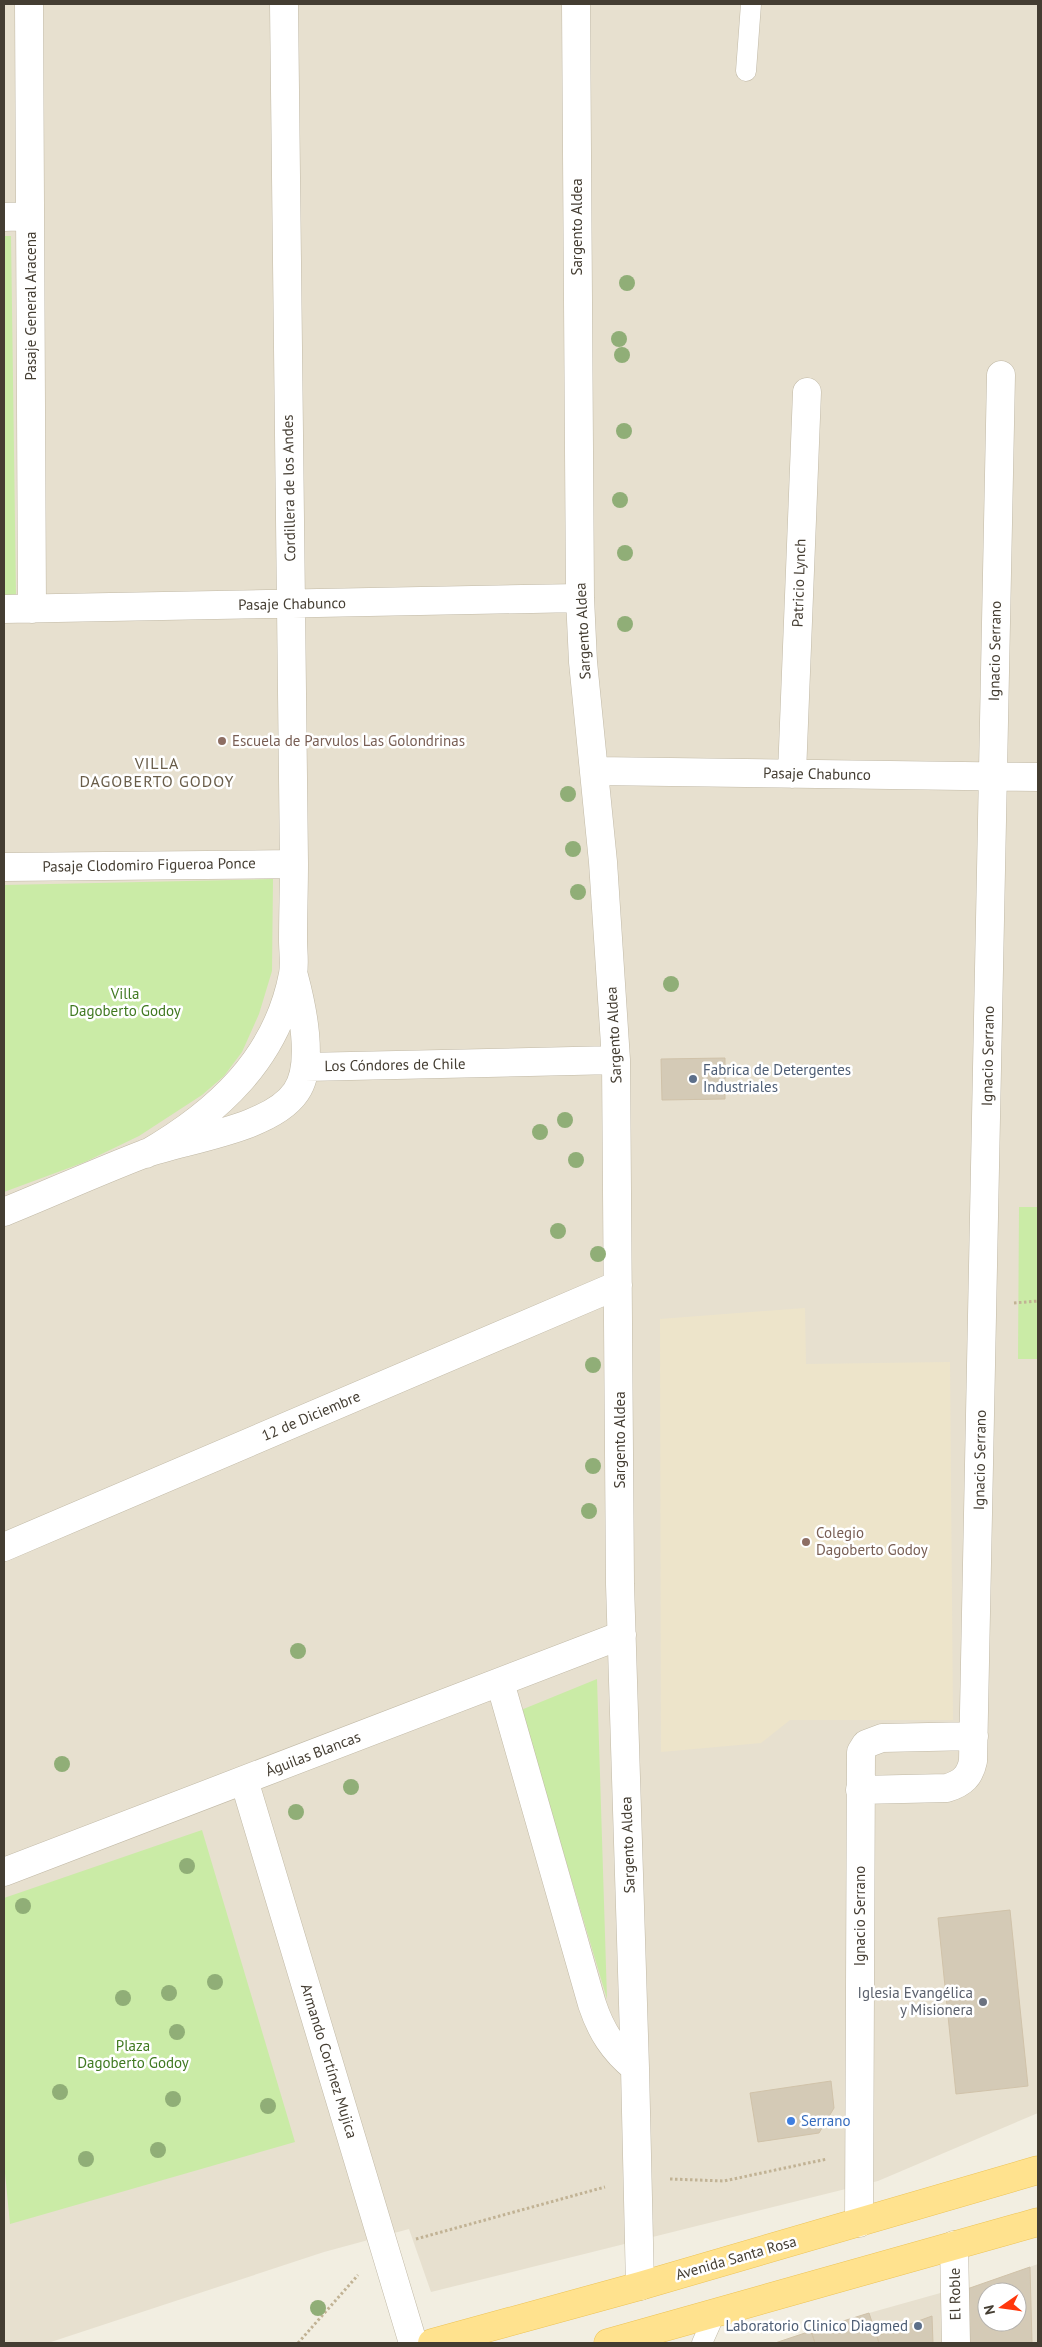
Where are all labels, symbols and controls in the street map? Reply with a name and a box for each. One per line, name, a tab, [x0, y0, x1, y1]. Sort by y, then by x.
street label: Sargento Aldea	[567, 178, 586, 276]
street label: Pasaje General Aracena	[21, 232, 40, 380]
street label: Cordillera de los Andes	[278, 414, 299, 562]
street label: Patricio Lynch	[787, 538, 810, 628]
street label: Sargento Aldea	[570, 582, 595, 680]
street label: Pasaje Chabunco	[238, 593, 346, 614]
street label: Ignacio Serrano	[984, 601, 1005, 701]
place label: Escuela de Parvulos Las Golondrinas	[232, 731, 465, 750]
marker: Escuela de Parvulos Las Golondrinas	[216, 735, 228, 747]
district label: VILLA DAGOBERTO GODOY	[80, 753, 234, 791]
street label: Pasaje Chabunco	[763, 763, 871, 784]
street label: Pasaje Clodomiro Figueroa Ponce	[42, 853, 256, 876]
park label: Villa Dagoberto Godoy	[69, 984, 181, 1020]
street label: Sargento Aldea	[601, 986, 626, 1084]
street label: Ignacio Serrano	[977, 1006, 998, 1106]
street label: Los Cóndores de Chile	[324, 1054, 466, 1075]
place label: Fabrica de Detergentes Industriales	[703, 1060, 851, 1096]
marker: Fabrica de Detergentes Industriales	[687, 1073, 699, 1085]
street label: 12 de Diciembre	[259, 1386, 363, 1445]
street label: Sargento Aldea	[610, 1391, 629, 1489]
street label: Ignacio Serrano	[969, 1410, 990, 1510]
place label: Colegio Dagoberto Godoy	[816, 1523, 928, 1559]
marker: Colegio Dagoberto Godoy	[800, 1536, 812, 1548]
street label: Águilas Blancas	[263, 1727, 363, 1780]
street label: Sargento Aldea	[616, 1796, 639, 1894]
street label: Ignacio Serrano	[850, 1866, 869, 1966]
street label: Armando Cortínez Mujica	[297, 1981, 362, 2140]
place label: Iglesia Evangélica y Misionera	[858, 1983, 973, 2019]
marker: Iglesia Evangélica y Misionera	[977, 1996, 989, 2008]
park label: Plaza Dagoberto Godoy	[77, 2036, 189, 2072]
place label: Serrano	[801, 2111, 850, 2130]
marker: Serrano	[785, 2115, 797, 2127]
street label: Avenida Santa Rosa	[673, 2231, 798, 2284]
street label: El Roble	[945, 2267, 964, 2321]
north arrow	[977, 2282, 1027, 2332]
text: N	[980, 2303, 999, 2316]
place label: Laboratorio Clinico Diagmed	[725, 2316, 908, 2335]
marker: Laboratorio Clinico Diagmed	[912, 2320, 924, 2332]

